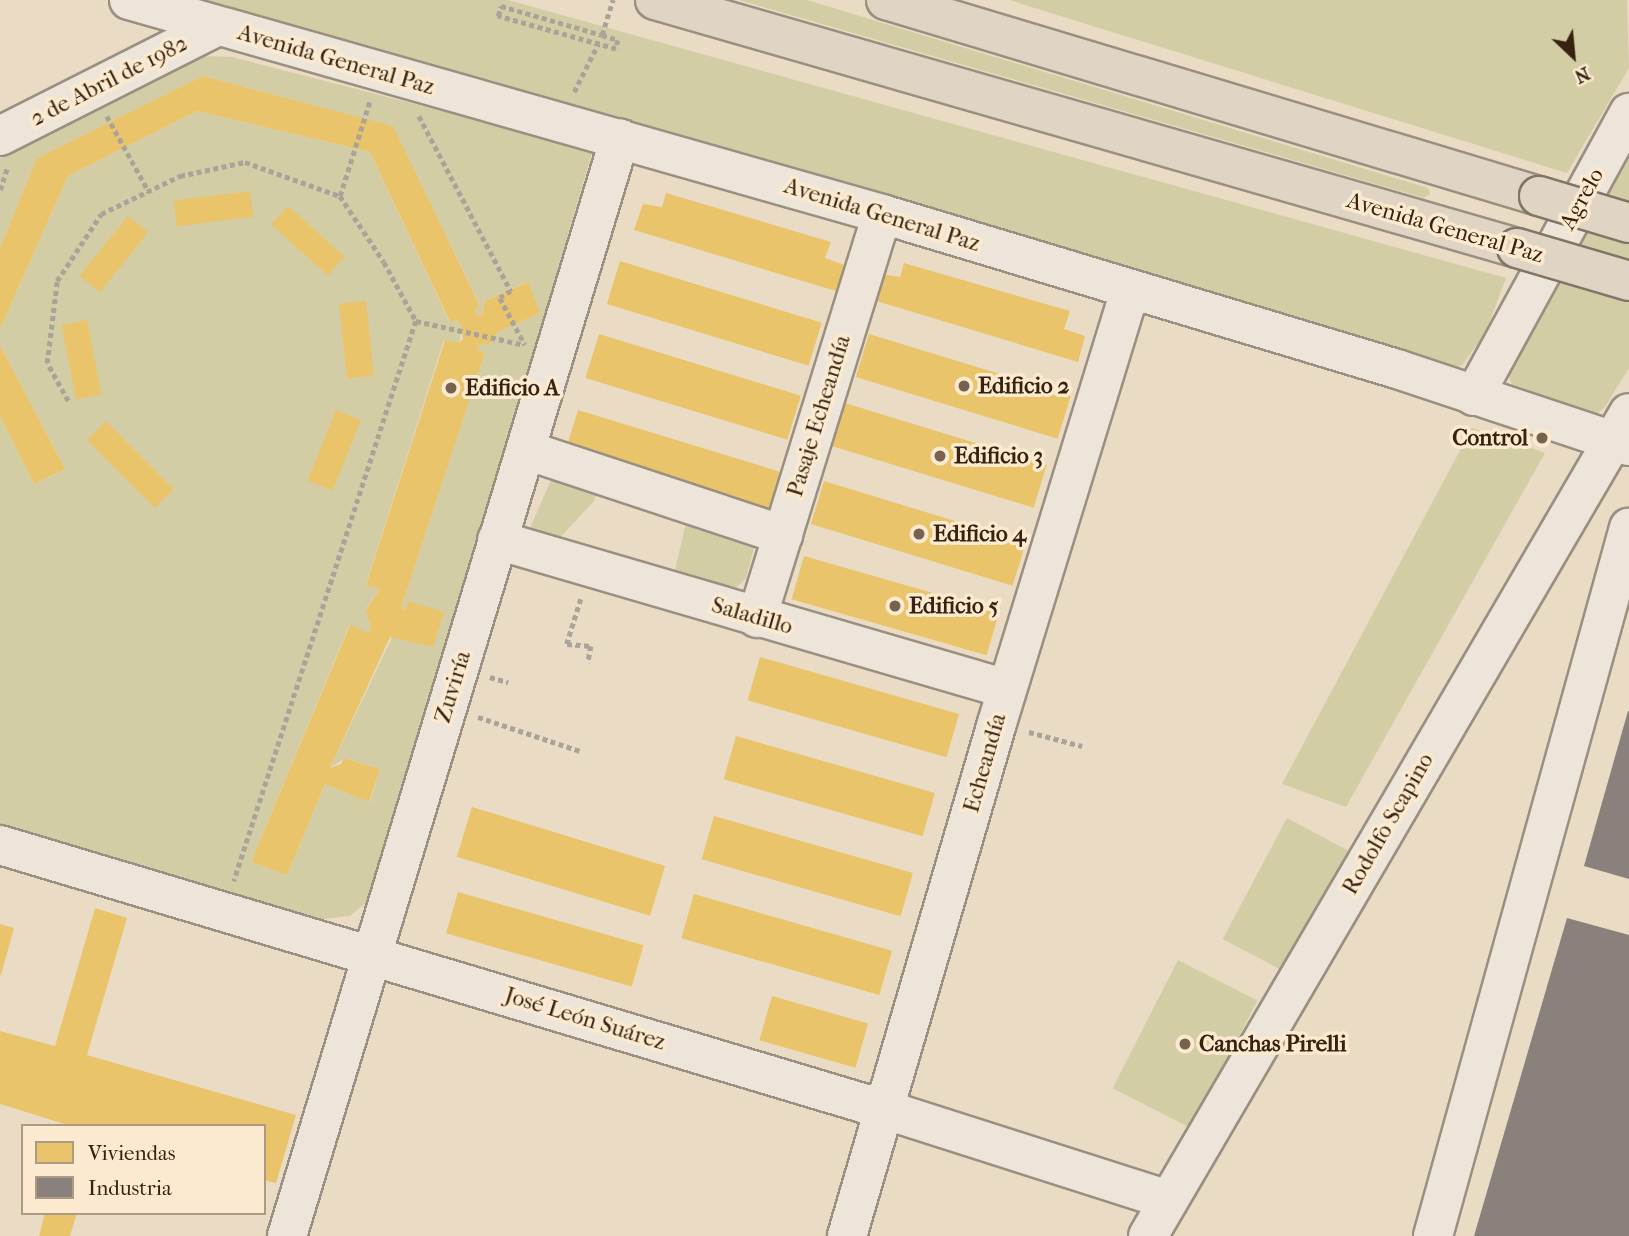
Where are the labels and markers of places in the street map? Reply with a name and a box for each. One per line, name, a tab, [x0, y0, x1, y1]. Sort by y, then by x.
place label: Edificio 2	[978, 372, 1069, 400]
place label: Edificio A	[465, 374, 559, 402]
marker: Edificio 2	[956, 378, 972, 394]
marker: Edificio A	[443, 380, 459, 396]
place label: Control	[1452, 424, 1528, 452]
marker: Control	[1534, 430, 1550, 446]
place label: Edificio 3	[954, 442, 1043, 470]
marker: Edificio 3	[932, 448, 948, 464]
place label: Edificio 4	[933, 520, 1026, 548]
marker: Edificio 4	[911, 526, 927, 542]
place label: Edificio 5	[909, 592, 998, 620]
marker: Edificio 5	[887, 598, 903, 614]
place label: Canchas Pirelli	[1199, 1030, 1347, 1058]
marker: Canchas Pirelli	[1177, 1036, 1193, 1052]

